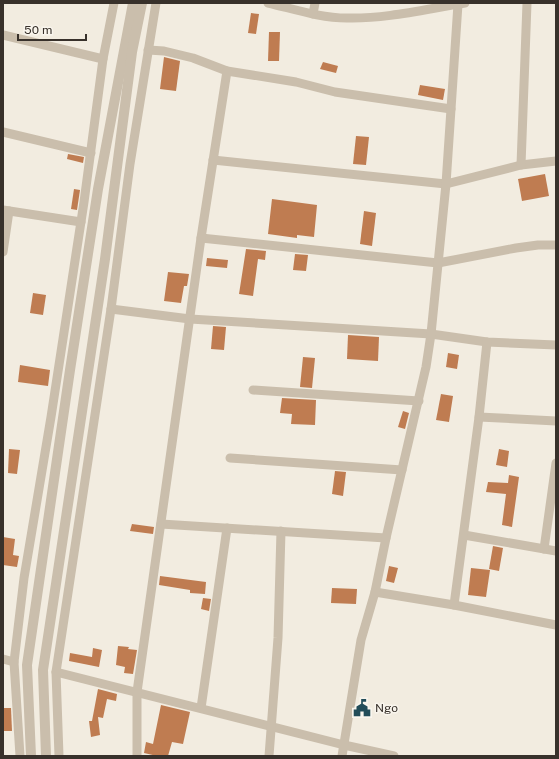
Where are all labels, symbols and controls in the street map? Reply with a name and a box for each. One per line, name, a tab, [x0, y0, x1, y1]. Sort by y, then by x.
scale bar	[18, 16, 86, 42]
text: 50 m	[24, 23, 52, 37]
public building icon: Ngo	[352, 698, 372, 718]
place label: Ngo	[375, 701, 398, 715]

